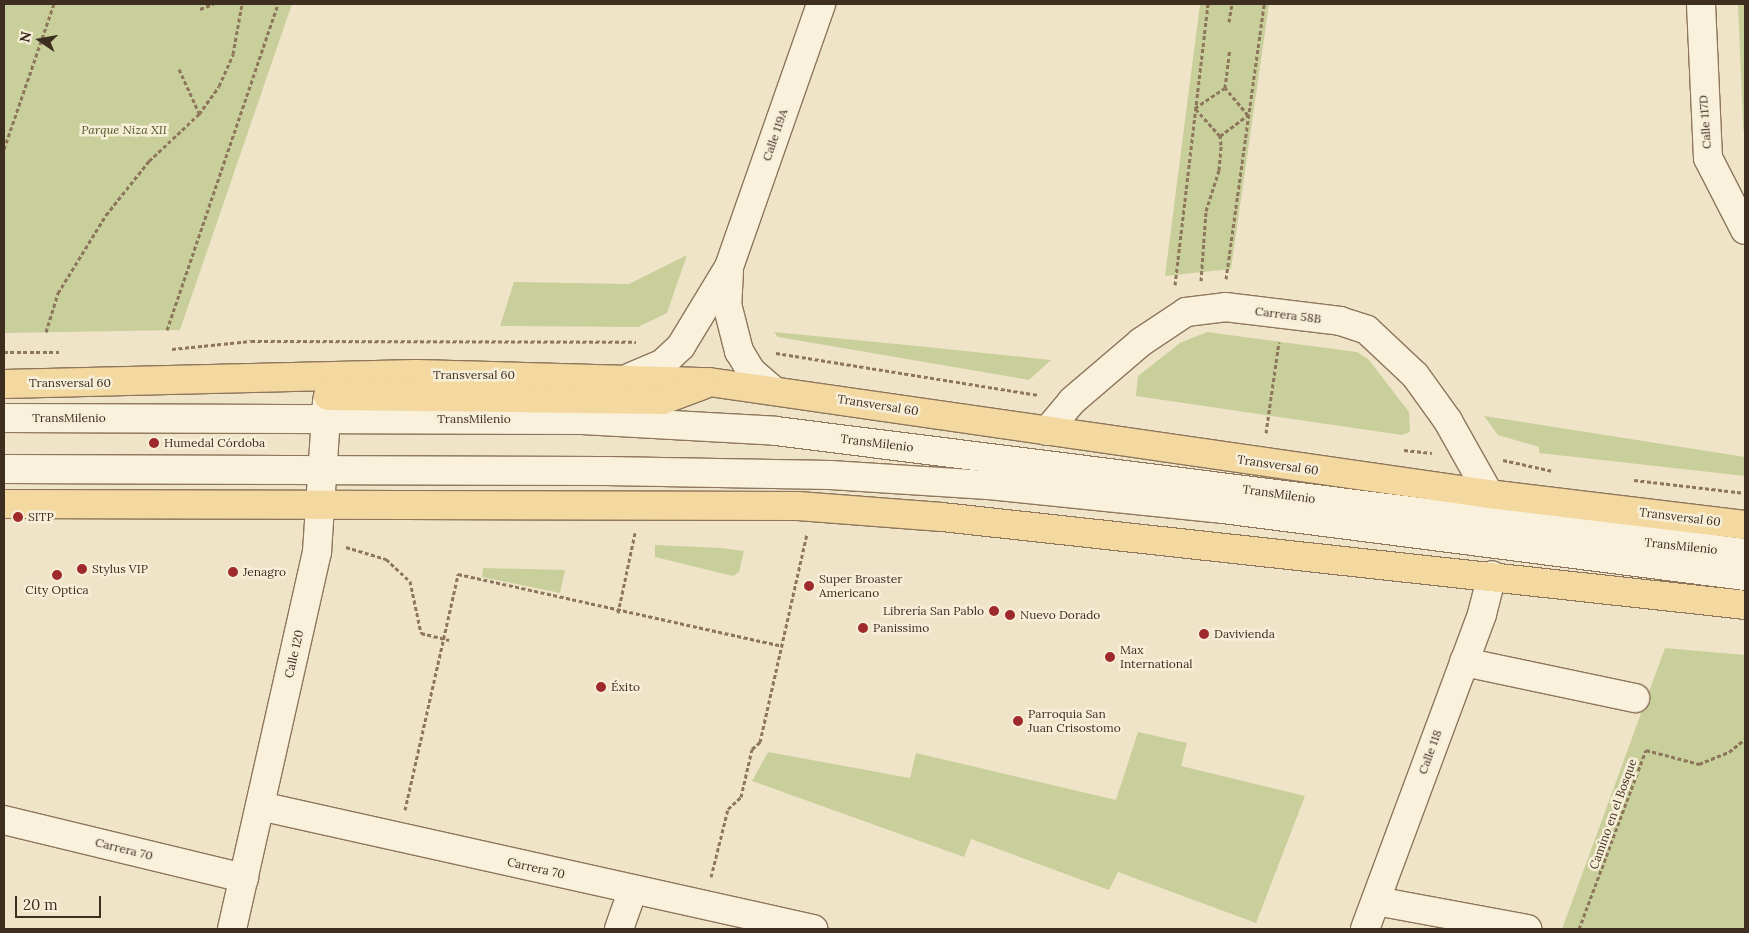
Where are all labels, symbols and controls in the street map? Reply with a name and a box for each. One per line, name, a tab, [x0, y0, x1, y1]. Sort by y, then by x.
north arrow	[15, 15, 65, 65]
text: N	[15, 30, 35, 44]
street label: Calle 117D	[1696, 95, 1714, 149]
street label: Calle 119A	[759, 107, 791, 163]
park label: Parque Niza XII	[81, 123, 167, 137]
street label: Carrera 58B	[1254, 304, 1322, 326]
street label: Transversal 60	[433, 368, 515, 382]
street label: Transversal 60	[29, 376, 111, 390]
street label: Transversal 60	[836, 391, 920, 419]
street label: TransMilenio	[32, 411, 106, 425]
street label: TransMilenio	[437, 412, 511, 426]
street label: TransMilenio	[840, 431, 914, 455]
place label: Humedal Córdoba	[164, 436, 265, 450]
marker: Humedal Córdoba	[148, 437, 160, 449]
street label: Transversal 60	[1236, 452, 1320, 478]
street label: TransMilenio	[1242, 482, 1316, 506]
street label: Transversal 60	[1638, 505, 1722, 529]
place label: SITP	[28, 510, 54, 524]
marker: SITP	[12, 511, 24, 523]
street label: TransMilenio	[1644, 535, 1718, 557]
place label: Stylus VIP	[92, 562, 148, 576]
marker: Stylus VIP	[76, 563, 88, 575]
place label: Jenagro	[243, 565, 286, 579]
marker: Jenagro	[227, 566, 239, 578]
marker: City Optica	[51, 569, 63, 581]
place label: Super Broaster Americano	[819, 572, 903, 600]
marker: Super Broaster Americano	[803, 580, 815, 592]
place label: City Optica	[25, 583, 89, 597]
place label: Librería San Pablo	[883, 604, 984, 618]
marker: Librería San Pablo	[988, 605, 1000, 617]
place label: Nuevo Dorado	[1020, 608, 1100, 622]
marker: Nuevo Dorado	[1004, 609, 1016, 621]
place label: Panissimo	[873, 621, 929, 635]
marker: Panissimo	[857, 622, 869, 634]
place label: Davivienda	[1214, 627, 1275, 641]
street label: Calle 120	[281, 628, 307, 680]
marker: Davivienda	[1198, 628, 1210, 640]
place label: Max International	[1120, 643, 1193, 671]
marker: Max International	[1104, 651, 1116, 663]
place label: Éxito	[611, 680, 640, 694]
marker: Éxito	[595, 681, 607, 693]
place label: Parroquia San Juan Crisostomo	[1028, 707, 1121, 735]
marker: Parroquia San Juan Crisostomo	[1012, 715, 1024, 727]
street label: Calle 118	[1415, 728, 1445, 776]
street label: Camino en el Bosque	[1586, 757, 1640, 871]
street label: Carrera 70	[94, 835, 154, 863]
street label: Carrera 70	[506, 854, 566, 882]
scale bar	[18, 886, 104, 918]
text: 20 m	[23, 895, 58, 914]

